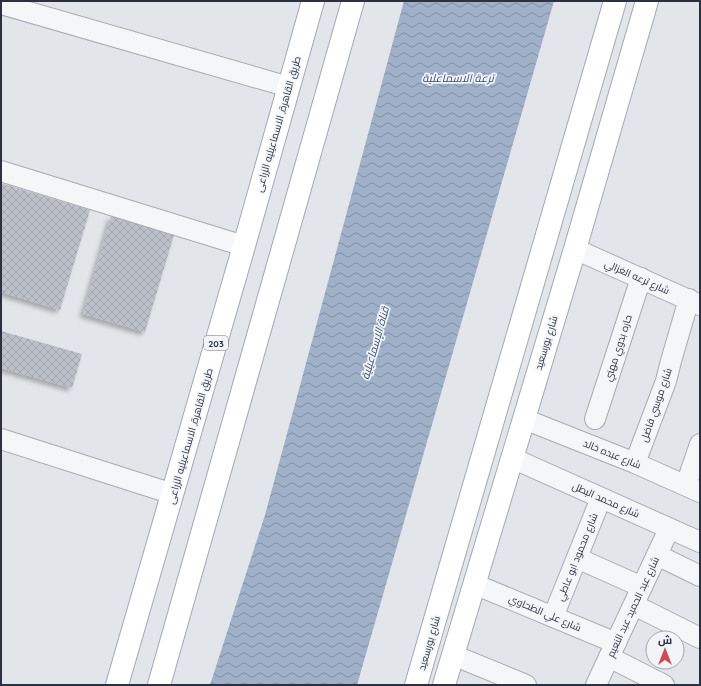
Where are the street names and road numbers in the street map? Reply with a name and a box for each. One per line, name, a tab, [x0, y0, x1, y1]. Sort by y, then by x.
street label: طريق القاهرة, الاسماعيليه الزراعى	[252, 55, 304, 193]
street label: شارع ترعه الغزالي	[602, 257, 672, 298]
street label: حاره بدوي مهني	[601, 313, 636, 383]
street label: شارع بورسعيد	[532, 314, 560, 372]
road number: 203	[204, 336, 228, 350]
street label: شارع موسي فاضل	[637, 366, 676, 444]
street label: طريق القاهرة, الاسماعيليه الزراعى	[164, 367, 216, 505]
street label: شارع عبده خالد	[581, 436, 643, 472]
street label: شارع محمد البطل	[570, 479, 642, 521]
street label: شارع محمود ابو عاطي	[553, 511, 601, 603]
street label: شارع عبد الحميد عبد النعيم	[604, 555, 663, 660]
street label: شارع علي الطحاوي	[506, 592, 583, 635]
street label: شارع بورسعيد	[415, 614, 443, 672]

